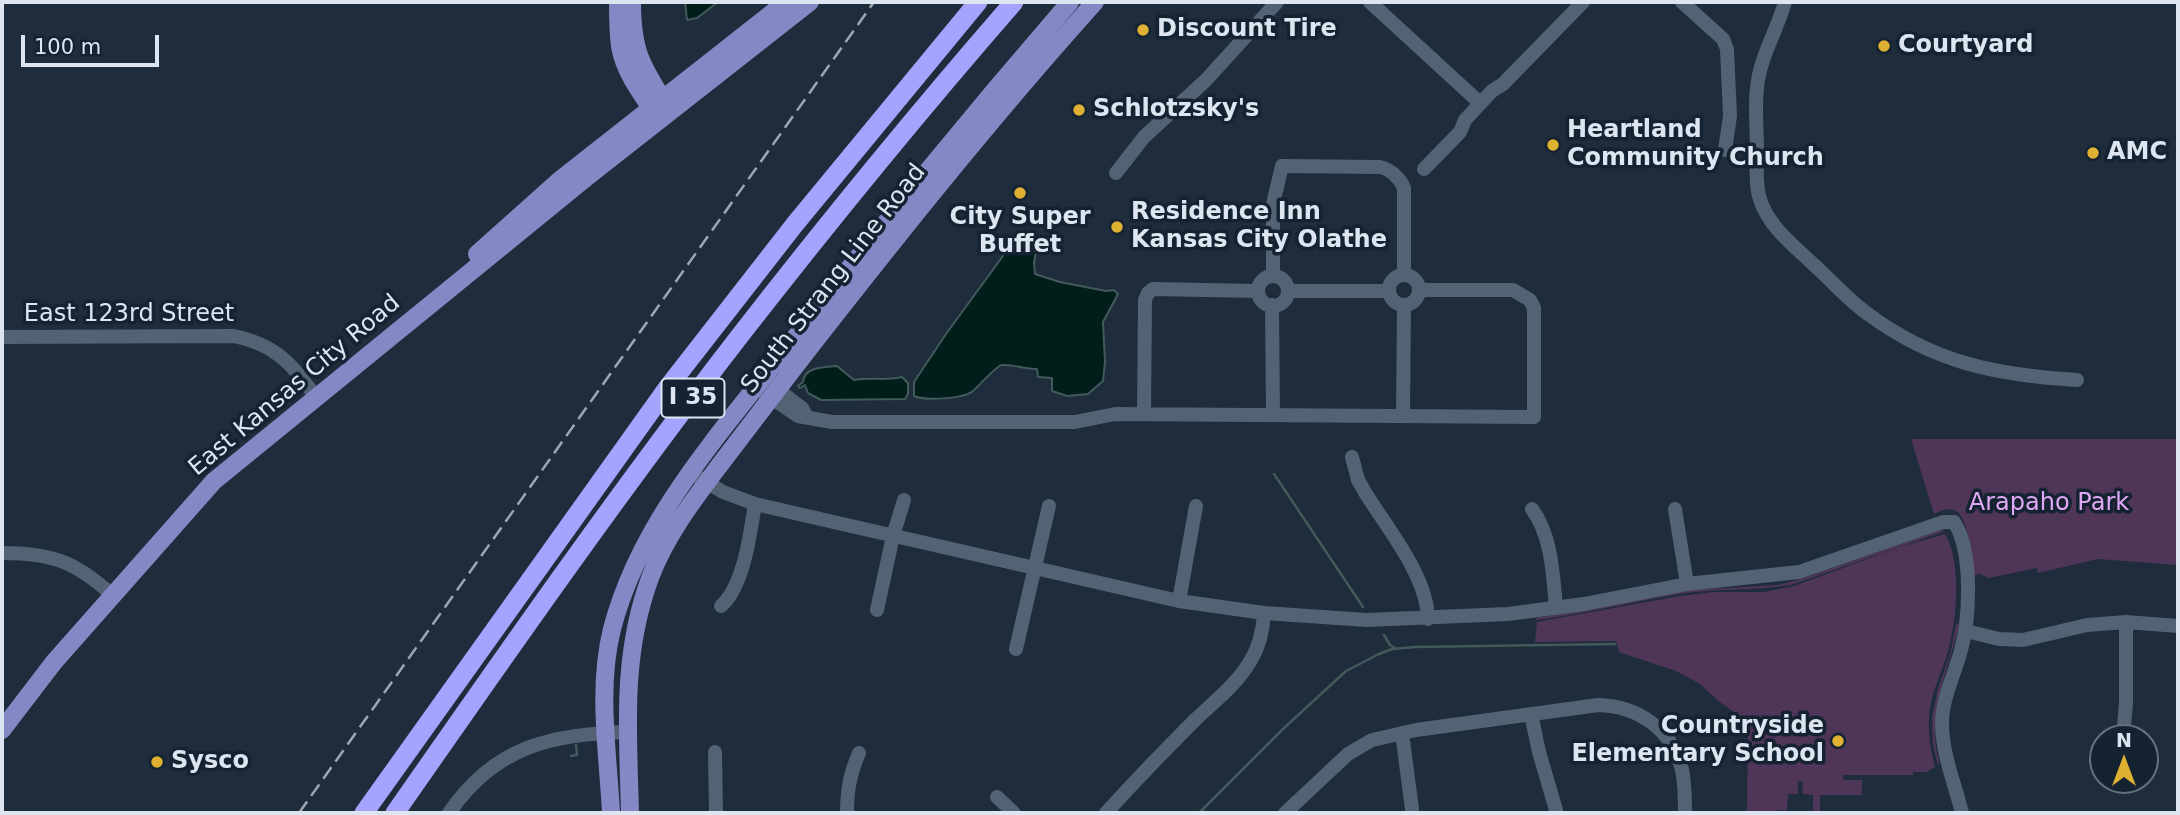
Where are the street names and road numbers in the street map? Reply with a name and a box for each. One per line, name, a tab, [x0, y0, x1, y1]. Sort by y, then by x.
street label: South Strang Line Road	[736, 159, 932, 399]
street label: East Kansas City Road	[184, 289, 406, 483]
street label: East 123rd Street	[24, 301, 234, 329]
road number: I 35	[662, 378, 724, 418]

